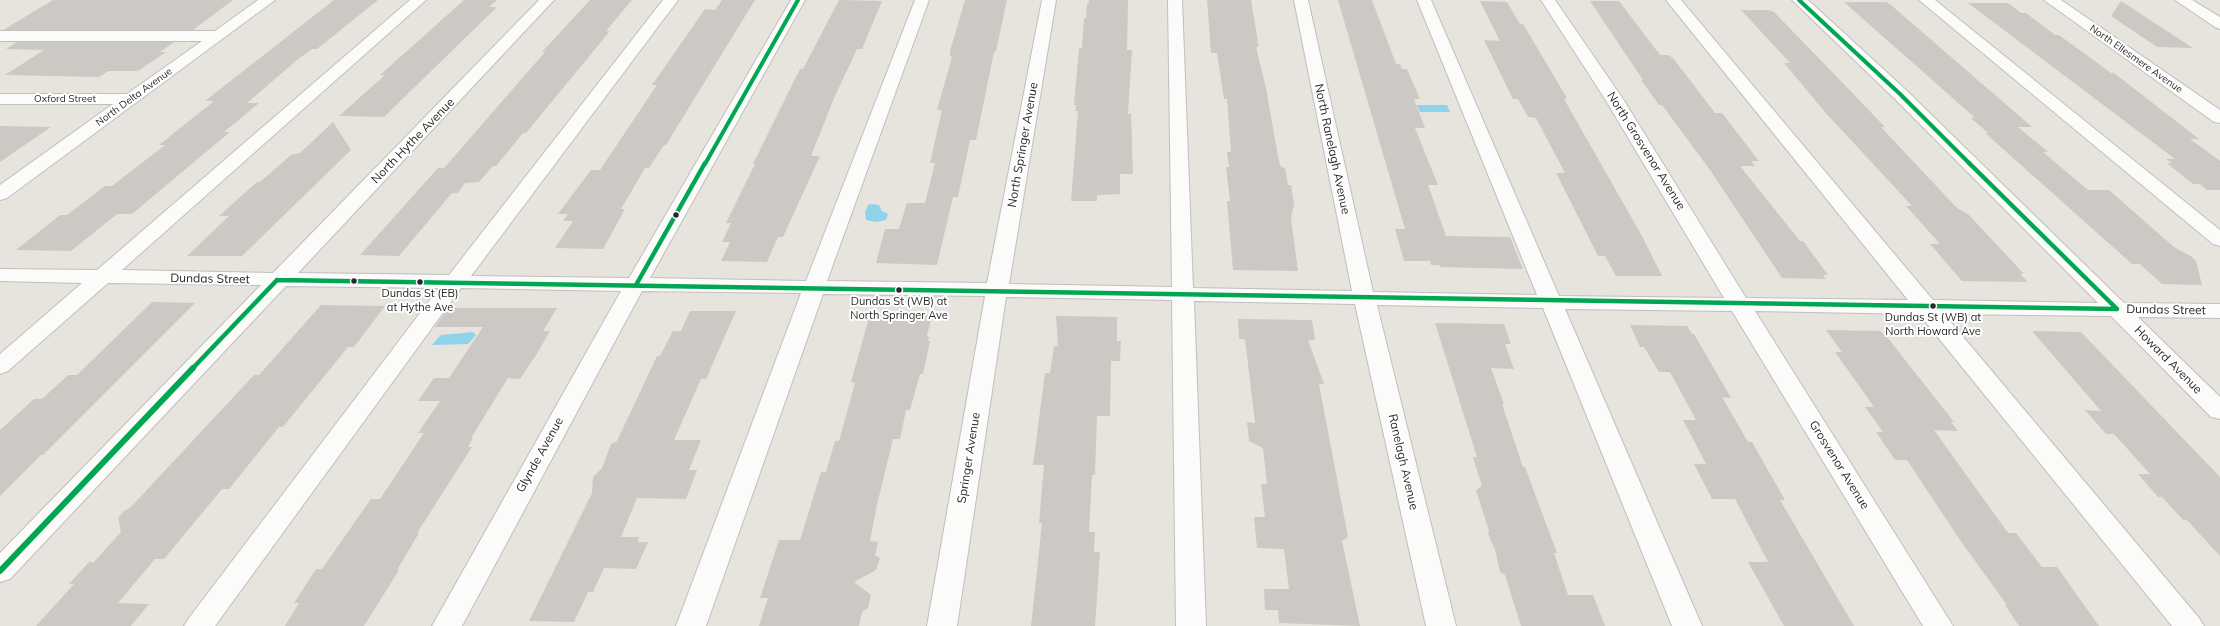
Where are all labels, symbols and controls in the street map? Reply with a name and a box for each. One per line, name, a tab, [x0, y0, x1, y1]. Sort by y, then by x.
street label: North Ellesmere Avenue	[2087, 22, 2185, 96]
street label: North Delta Avenue	[94, 65, 174, 129]
street label: North Springer Avenue	[1005, 81, 1041, 209]
street label: North Ranelagh Avenue	[1311, 82, 1353, 216]
street label: North Grosvenor Avenue	[1604, 89, 1688, 213]
street label: Oxford Street	[34, 93, 96, 105]
street label: North Hythe Avenue	[368, 95, 458, 187]
unlabelled marker	[671, 210, 681, 220]
street label: Dundas Street	[170, 271, 250, 287]
unlabelled marker	[349, 276, 359, 286]
marker: Dundas St (EB) at Hythe Ave	[415, 277, 425, 287]
marker: Dundas St (WB) at North Springer Ave	[894, 285, 904, 295]
place label: Dundas St (EB) at Hythe Ave	[381, 287, 459, 313]
place label: Dundas St (WB) at North Springer Ave	[850, 295, 948, 321]
marker: Dundas St (WB) at North Howard Ave	[1928, 301, 1938, 311]
street label: Dundas Street	[2126, 302, 2206, 318]
place label: Dundas St (WB) at North Howard Ave	[1885, 311, 1981, 337]
street label: Howard Avenue	[2131, 323, 2205, 397]
street label: Springer Avenue	[955, 411, 983, 505]
street label: Ranelagh Avenue	[1385, 412, 1421, 512]
street label: Glynde Avenue	[513, 415, 567, 495]
street label: Grosvenor Avenue	[1806, 418, 1872, 512]

